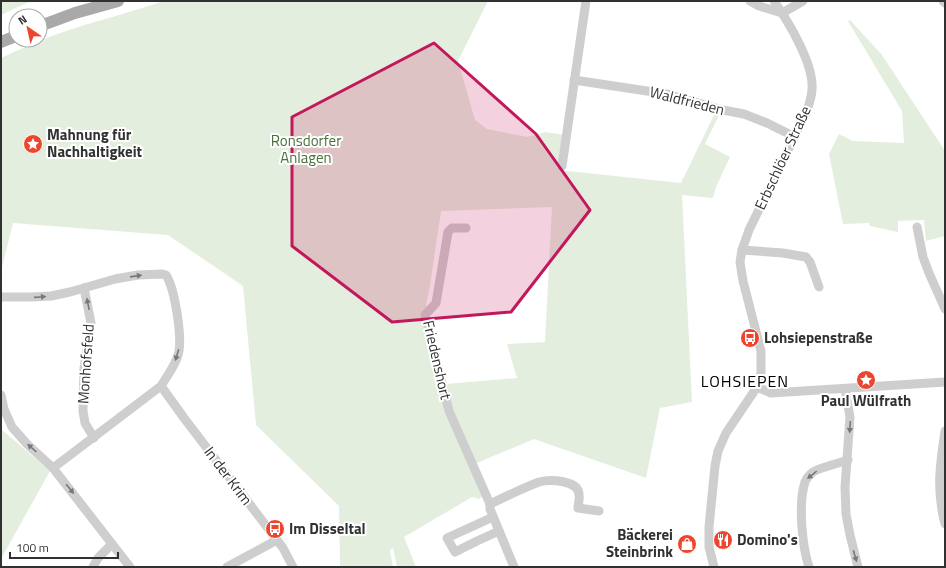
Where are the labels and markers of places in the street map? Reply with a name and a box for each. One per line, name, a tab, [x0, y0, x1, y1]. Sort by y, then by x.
place label: Mahnung für Nachhaltigkeit	[47, 123, 143, 163]
place icon: Mahnung für Nachhaltigkeit	[22, 133, 44, 155]
place label: Lohsiepenstraße	[764, 326, 873, 349]
bus stop icon: Lohsiepenstraße	[739, 327, 761, 349]
place icon: Paul Wülfrath	[855, 369, 877, 391]
place label: Paul Wülfrath	[821, 389, 911, 412]
place label: Im Disseltal	[289, 517, 366, 540]
bus stop icon: Im Disseltal	[264, 518, 286, 540]
place label: Bäckerei Steinbrink	[606, 523, 673, 563]
place label: Domino's	[737, 528, 798, 551]
restaurant icon: Domino's	[712, 529, 734, 551]
shop icon: Bäckerei Steinbrink	[676, 533, 698, 555]

